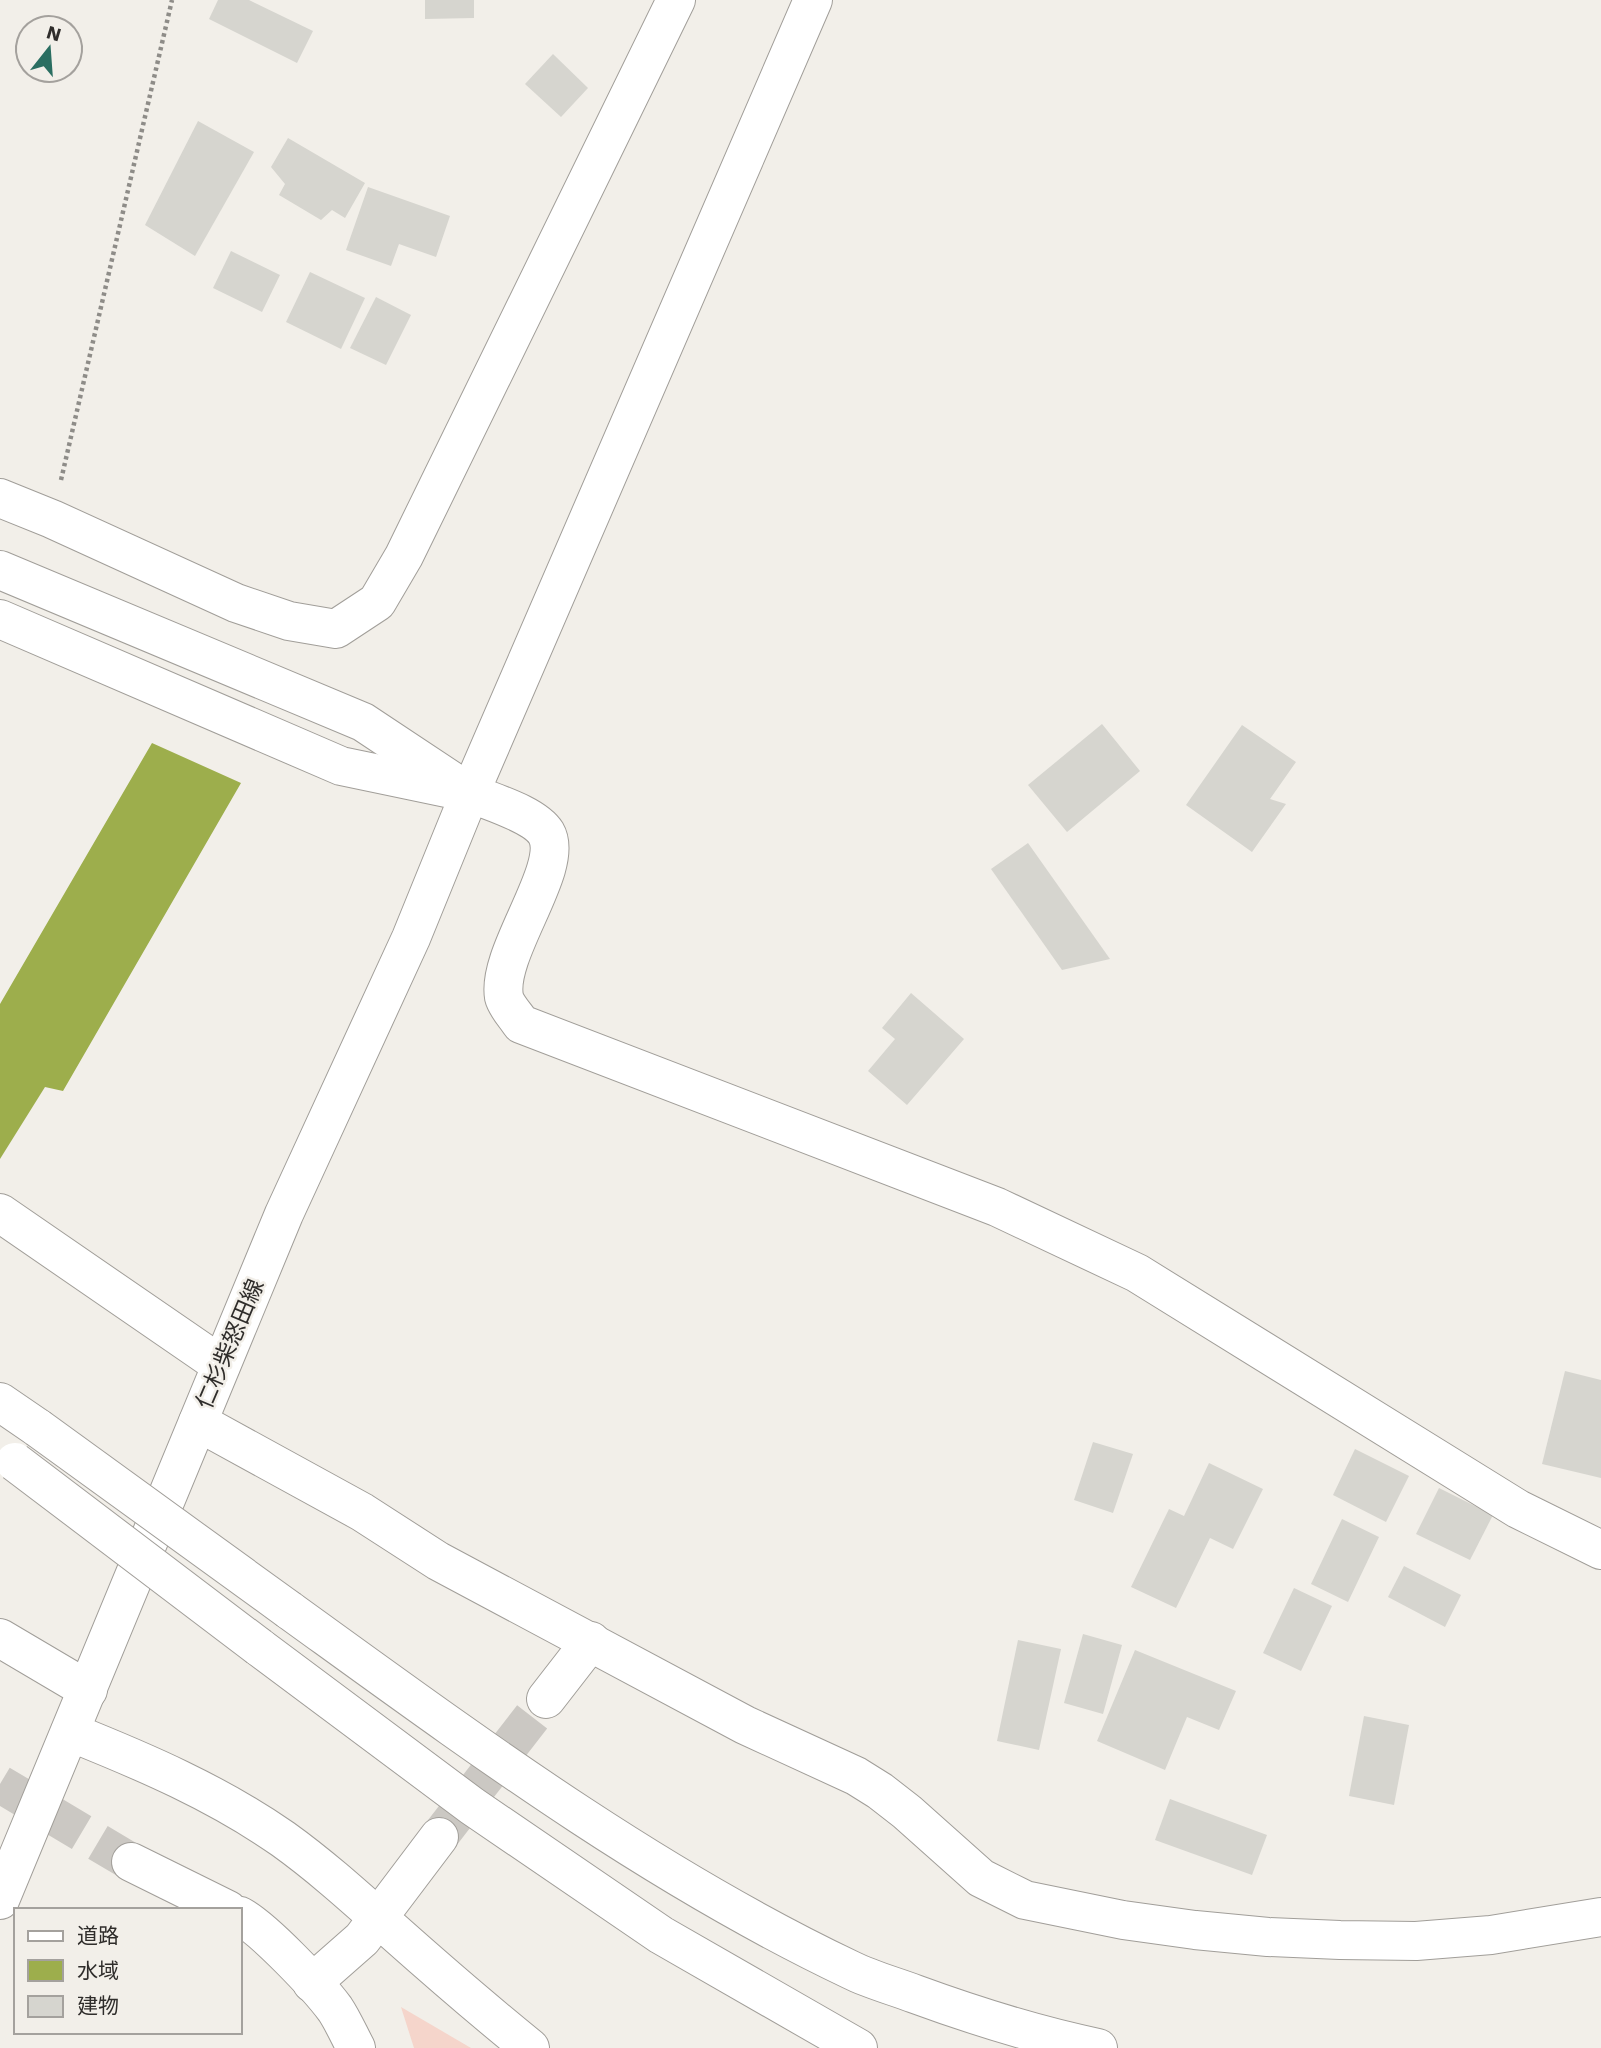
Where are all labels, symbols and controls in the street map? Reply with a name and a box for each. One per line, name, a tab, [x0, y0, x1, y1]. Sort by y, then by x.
north arrow	[14, 14, 84, 84]
text: N	[44, 20, 64, 46]
street label: 仁杉柴怒田線	[191, 1275, 269, 1413]
legend	[14, 1908, 242, 2034]
text: 道路	[77, 1923, 119, 1948]
text: 水域	[77, 1958, 119, 1983]
text: 建物	[77, 1993, 119, 2018]

